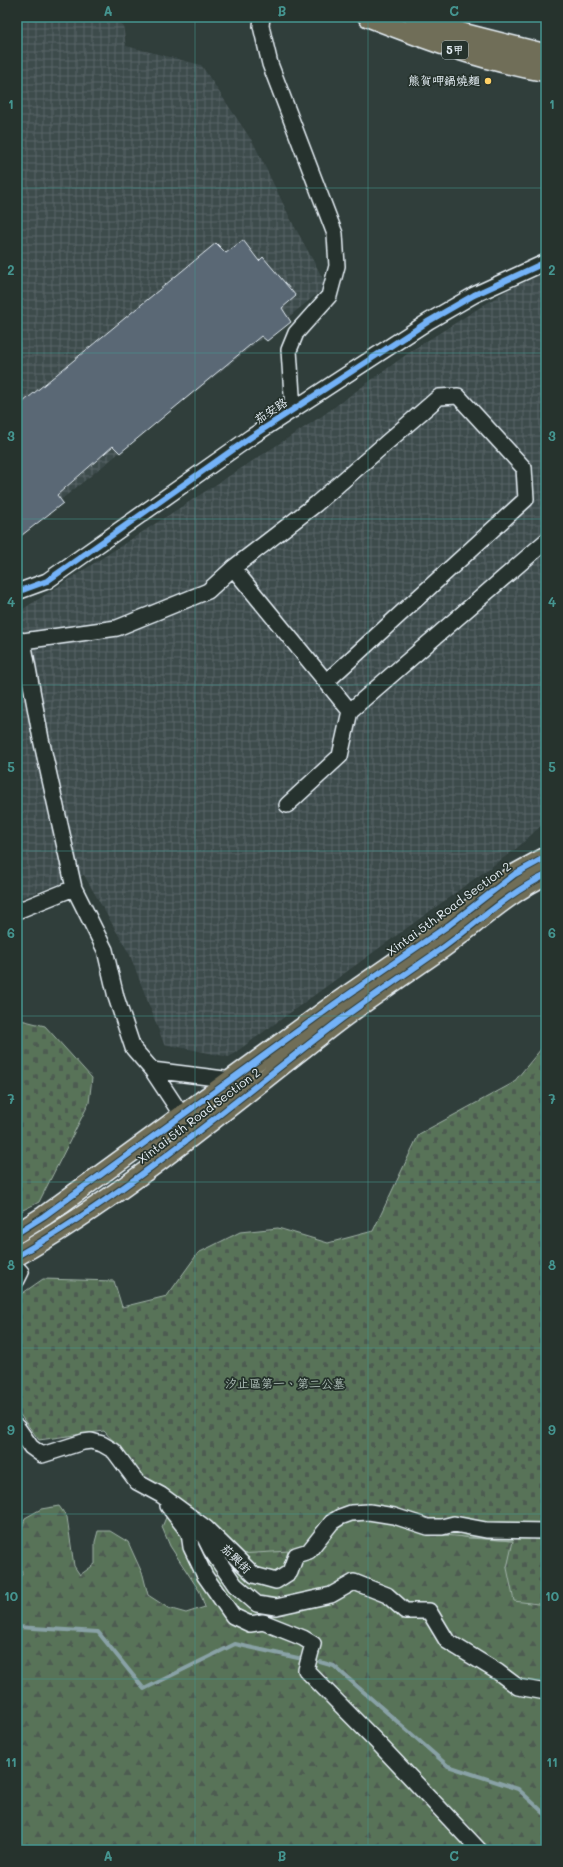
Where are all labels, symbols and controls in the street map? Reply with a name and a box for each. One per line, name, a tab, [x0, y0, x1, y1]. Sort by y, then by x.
text: A	[103, 2, 113, 19]
text: B	[278, 2, 287, 19]
text: C	[449, 2, 459, 19]
road number: 5甲	[442, 41, 468, 59]
place label: 熊賀呷鍋燒麵	[408, 72, 480, 88]
marker: 熊賀呷鍋燒麵	[483, 76, 493, 86]
text: 1	[8, 95, 14, 112]
text: 1	[549, 95, 555, 112]
text: 2	[7, 261, 15, 278]
text: 2	[548, 261, 556, 278]
street label: 茄安路	[251, 394, 290, 427]
text: 3	[7, 427, 15, 444]
text: 3	[548, 427, 556, 444]
text: 4	[7, 593, 15, 610]
text: 4	[548, 593, 556, 610]
text: 5	[7, 758, 15, 775]
text: 5	[548, 758, 556, 775]
street label: Xintai 5th Road Section 2	[383, 858, 514, 959]
text: 6	[7, 924, 15, 941]
text: 6	[548, 924, 556, 941]
street label: Xintai 5th Road Section 2	[134, 1064, 263, 1167]
text: 7	[7, 1090, 15, 1107]
text: 7	[548, 1090, 556, 1107]
text: 8	[7, 1256, 15, 1273]
text: 8	[548, 1256, 556, 1273]
park label: 汐止區第一、第二公墓	[225, 1375, 345, 1391]
text: 9	[7, 1421, 15, 1438]
text: 9	[548, 1421, 556, 1438]
street label: 茄興街	[218, 1540, 255, 1577]
text: 10	[4, 1587, 18, 1604]
text: 10	[545, 1587, 559, 1604]
text: 11	[5, 1753, 17, 1770]
text: 11	[546, 1753, 558, 1770]
text: A	[103, 1847, 113, 1864]
text: B	[278, 1847, 287, 1864]
text: C	[449, 1847, 459, 1864]

